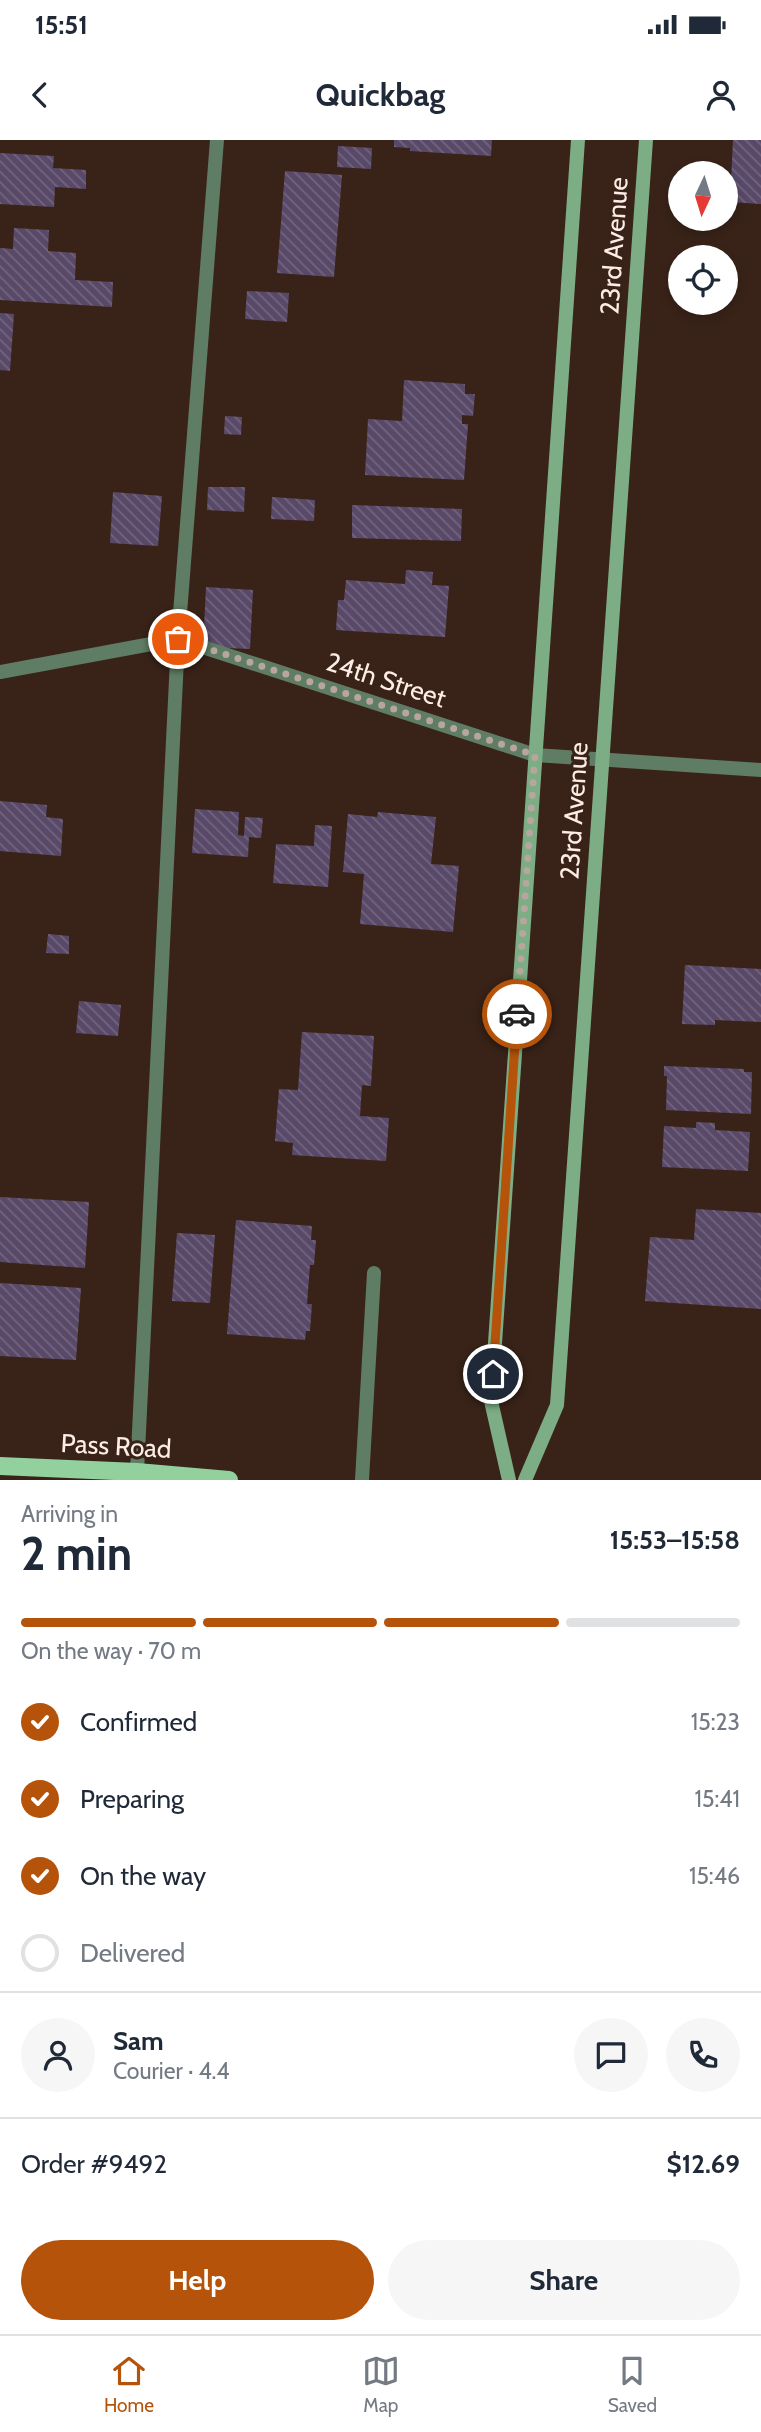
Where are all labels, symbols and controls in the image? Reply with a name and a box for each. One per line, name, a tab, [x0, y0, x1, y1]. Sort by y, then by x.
text: 15:51	[35, 9, 88, 41]
text: Quickbag	[316, 75, 445, 114]
icon: back	[21, 76, 59, 114]
icon: person	[702, 76, 740, 114]
north arrow	[668, 161, 738, 231]
map controls	[668, 161, 738, 315]
street label: 23rd Avenue	[593, 176, 635, 316]
button: locate	[668, 245, 738, 315]
pin	[148, 609, 208, 669]
icon: bag	[159, 620, 197, 658]
street label: 24th Street	[322, 646, 450, 714]
street label: 23rd Avenue	[553, 741, 595, 881]
courier	[482, 979, 552, 1049]
icon: car	[498, 995, 536, 1033]
pin	[463, 1344, 523, 1404]
icon: home	[474, 1355, 512, 1393]
street label: Pass Road	[60, 1427, 172, 1465]
text: Arriving in	[21, 1500, 118, 1528]
text: 15:53–15:58	[610, 1524, 740, 1556]
text: 2 min	[21, 1526, 132, 1582]
text: On the way · 70 m	[21, 1637, 201, 1665]
icon: check	[21, 1703, 59, 1741]
text: Confirmed	[80, 1706, 197, 1738]
text: 15:23	[691, 1708, 740, 1736]
icon: check	[21, 1780, 59, 1818]
text: Preparing	[80, 1783, 184, 1815]
text: 15:41	[694, 1785, 740, 1813]
icon: check	[21, 1857, 59, 1895]
text: On the way	[80, 1860, 206, 1892]
text: 15:46	[689, 1862, 740, 1890]
text: Delivered	[80, 1937, 185, 1969]
button: person	[21, 2018, 95, 2092]
button: chat	[574, 2018, 648, 2092]
button: phone	[666, 2018, 740, 2092]
text: Sam	[113, 2025, 164, 2057]
text: Courier · 4.4	[113, 2057, 230, 2085]
text: Order #9492	[21, 2148, 167, 2180]
text: $12.69	[667, 2148, 740, 2180]
button: Help	[21, 2240, 374, 2320]
button: Share	[388, 2240, 740, 2320]
tab: Home	[104, 2352, 154, 2417]
tab: Map	[362, 2352, 400, 2417]
tab: Saved	[608, 2352, 657, 2417]

